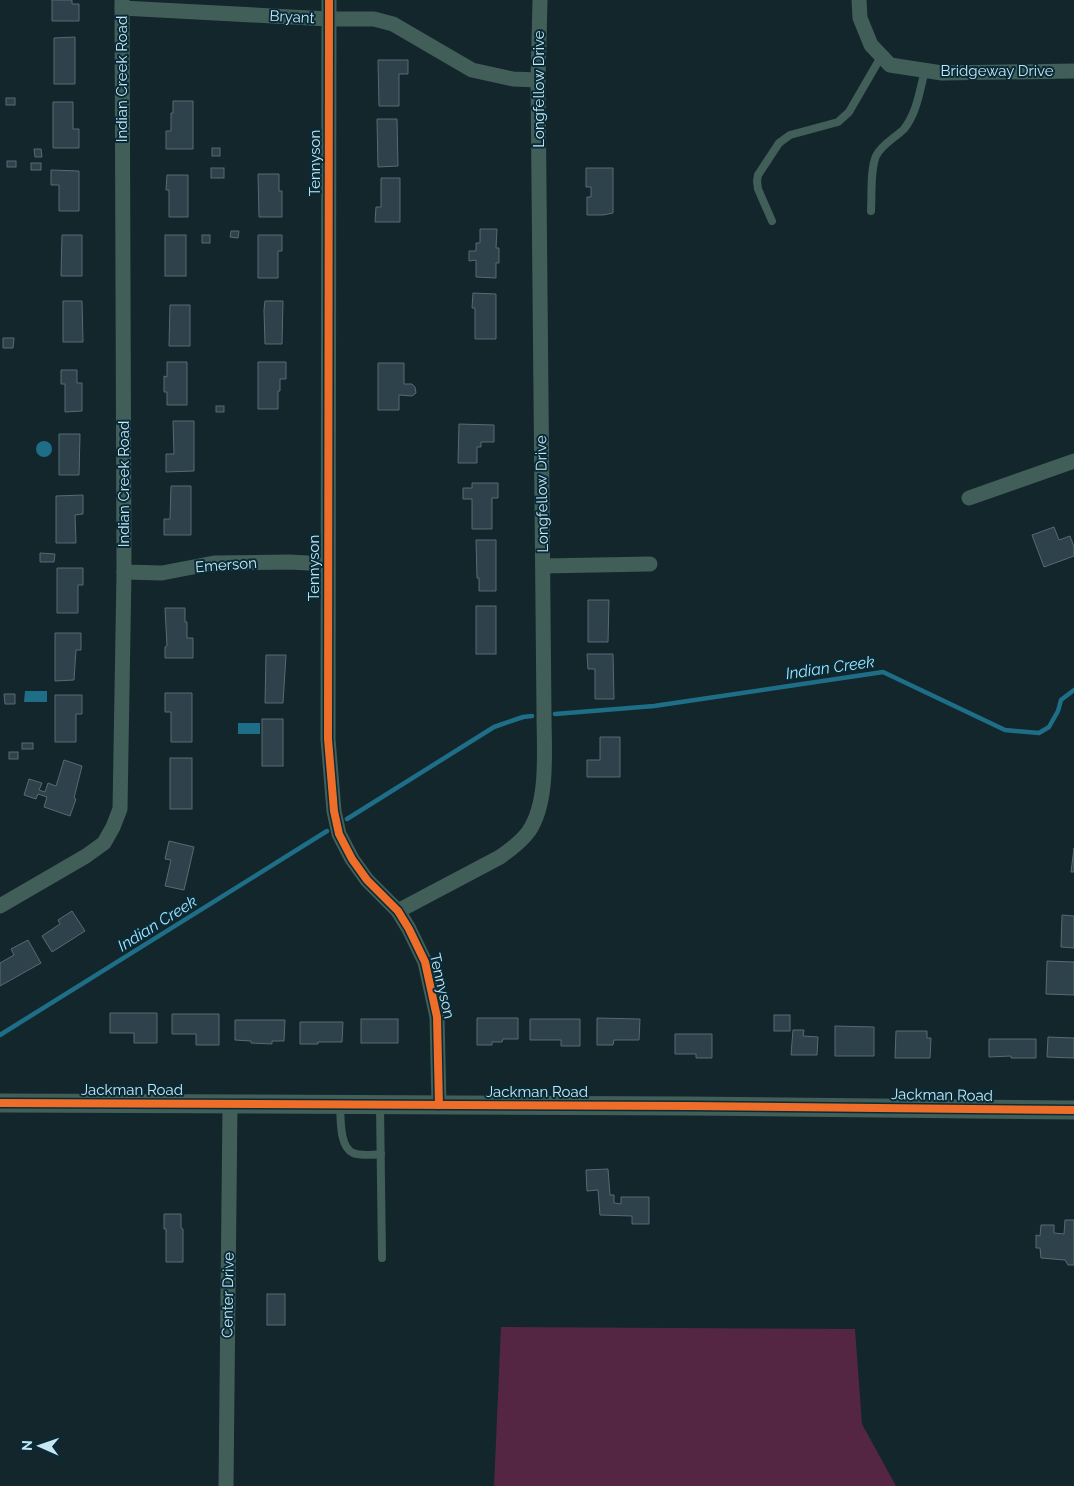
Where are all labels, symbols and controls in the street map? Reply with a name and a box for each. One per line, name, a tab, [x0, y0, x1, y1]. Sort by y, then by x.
street label: Bryant	[269, 7, 315, 27]
street label: Indian Creek Road	[113, 16, 131, 142]
street label: Longfellow Drive	[530, 30, 548, 148]
street label: Bridgeway Drive	[941, 62, 1054, 80]
street label: Tennyson	[306, 130, 324, 196]
street label: Indian Creek Road	[115, 421, 133, 547]
street label: Longfellow Drive	[532, 435, 552, 553]
street label: Tennyson	[305, 535, 323, 601]
street label: Emerson	[195, 554, 257, 576]
water label: Indian Creek	[784, 652, 876, 683]
water label: Indian Creek	[114, 891, 201, 955]
street label: Tennyson	[426, 952, 458, 1020]
street label: Jackman Road	[81, 1081, 183, 1099]
street label: Jackman Road	[486, 1083, 588, 1101]
street label: Jackman Road	[891, 1085, 993, 1105]
street label: Center Drive	[218, 1252, 238, 1338]
north arrow	[15, 1421, 65, 1471]
text: N	[19, 1440, 35, 1451]

